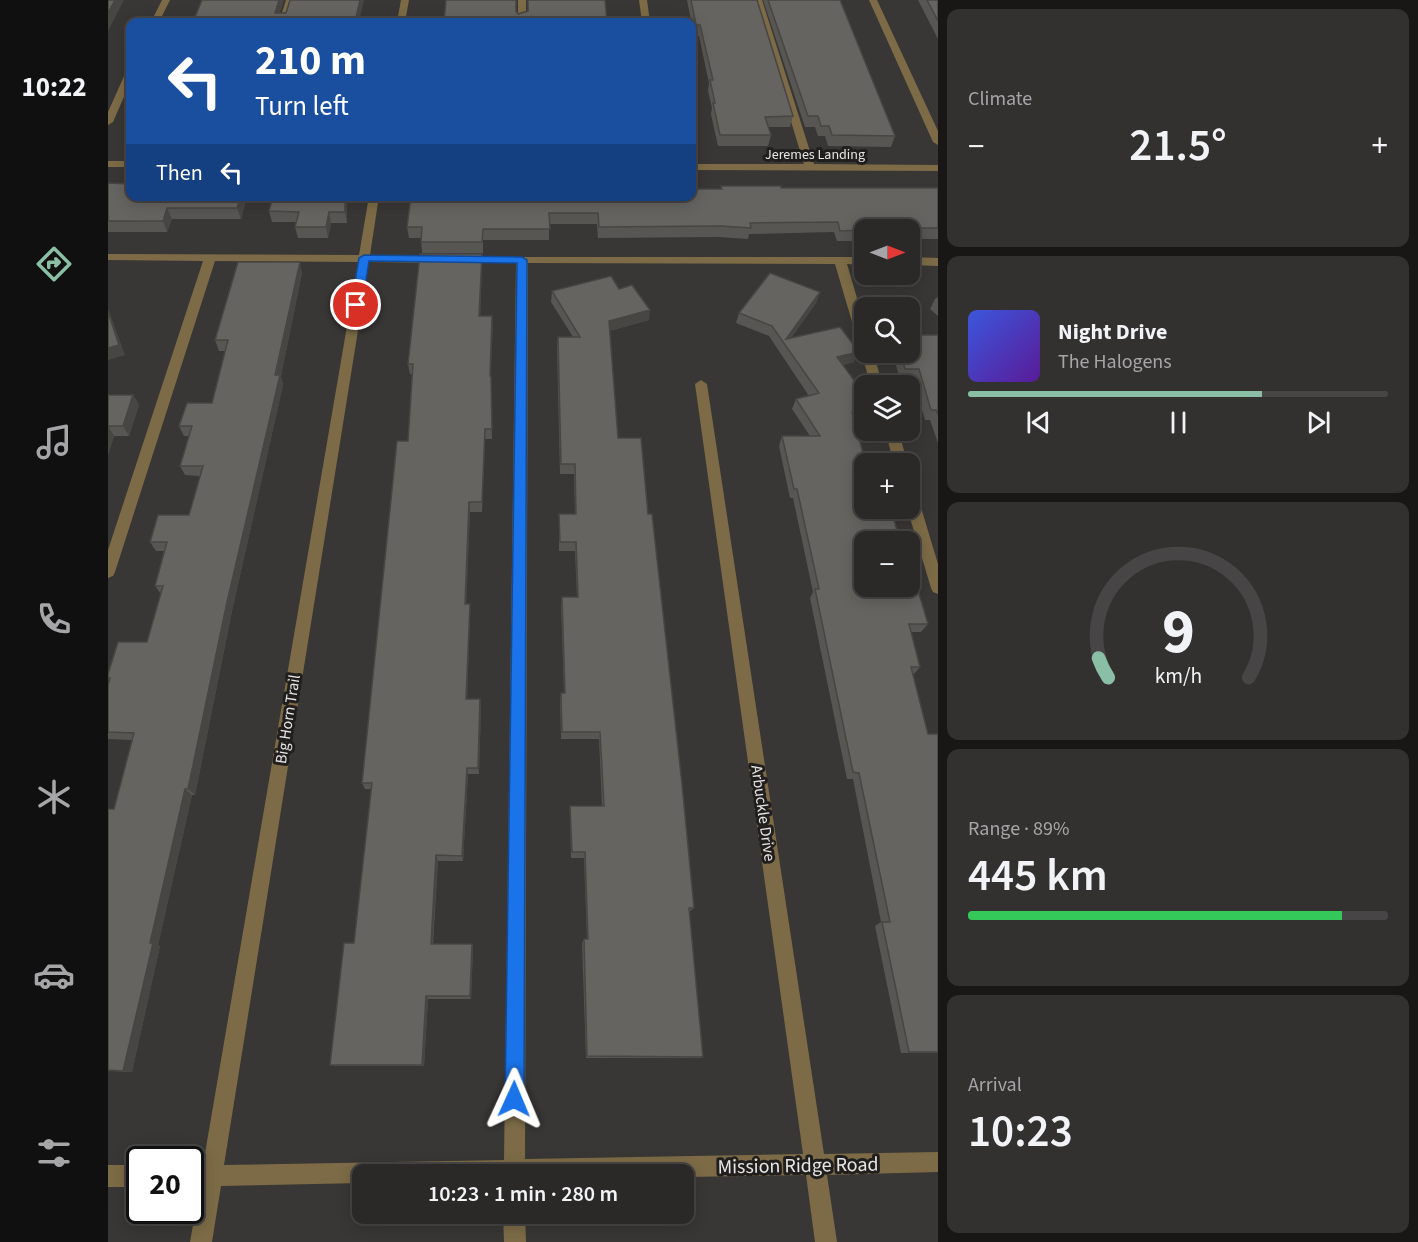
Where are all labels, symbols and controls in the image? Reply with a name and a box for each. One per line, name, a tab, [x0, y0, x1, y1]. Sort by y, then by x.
text: 210 m	[255, 31, 366, 91]
icon: left	[156, 42, 234, 120]
text: 10:22	[21, 68, 87, 107]
text: Climate	[968, 85, 1032, 113]
text: Turn left	[255, 87, 349, 126]
text: 21.5°	[1129, 114, 1227, 178]
text: −	[968, 123, 984, 170]
text: +	[1372, 123, 1388, 170]
street label: Jeremes Landing	[765, 145, 865, 165]
icon: left	[215, 156, 248, 189]
text: Then	[156, 157, 203, 189]
north arrow	[854, 219, 920, 285]
map controls	[854, 219, 920, 597]
icon: directions	[33, 243, 75, 285]
pin	[330, 279, 381, 330]
icon: arrive	[339, 288, 372, 321]
button: search	[854, 297, 920, 363]
text: Night Drive	[1058, 316, 1167, 348]
text: The Halogens	[1058, 348, 1172, 376]
button: layers	[854, 375, 920, 441]
icon: previous	[1022, 406, 1055, 439]
icon: pause	[1162, 406, 1195, 439]
icon: next	[1302, 406, 1335, 439]
icon: music	[33, 421, 75, 463]
button: +	[854, 453, 920, 519]
button: −	[854, 531, 920, 597]
text: 9	[1162, 588, 1194, 677]
icon: phone	[33, 598, 75, 640]
text: km/h	[1154, 661, 1202, 692]
street label: Big Horn Trail	[270, 673, 306, 765]
street label: Arbuckle Drive	[745, 764, 781, 863]
icon: climate	[33, 776, 75, 818]
text: Range · 89%	[968, 815, 1069, 843]
text: 445 km	[968, 844, 1108, 908]
icon: car	[33, 954, 75, 996]
position arrow	[482, 1067, 546, 1131]
text: Arrival	[968, 1071, 1022, 1099]
text: 10:23	[968, 1100, 1073, 1164]
icon: filters	[33, 1132, 75, 1174]
speed limit sign: 20	[126, 1146, 204, 1224]
street label: Mission Ridge Road	[717, 1151, 879, 1181]
text: 10:23 · 1 min · 280 m	[428, 1178, 618, 1210]

